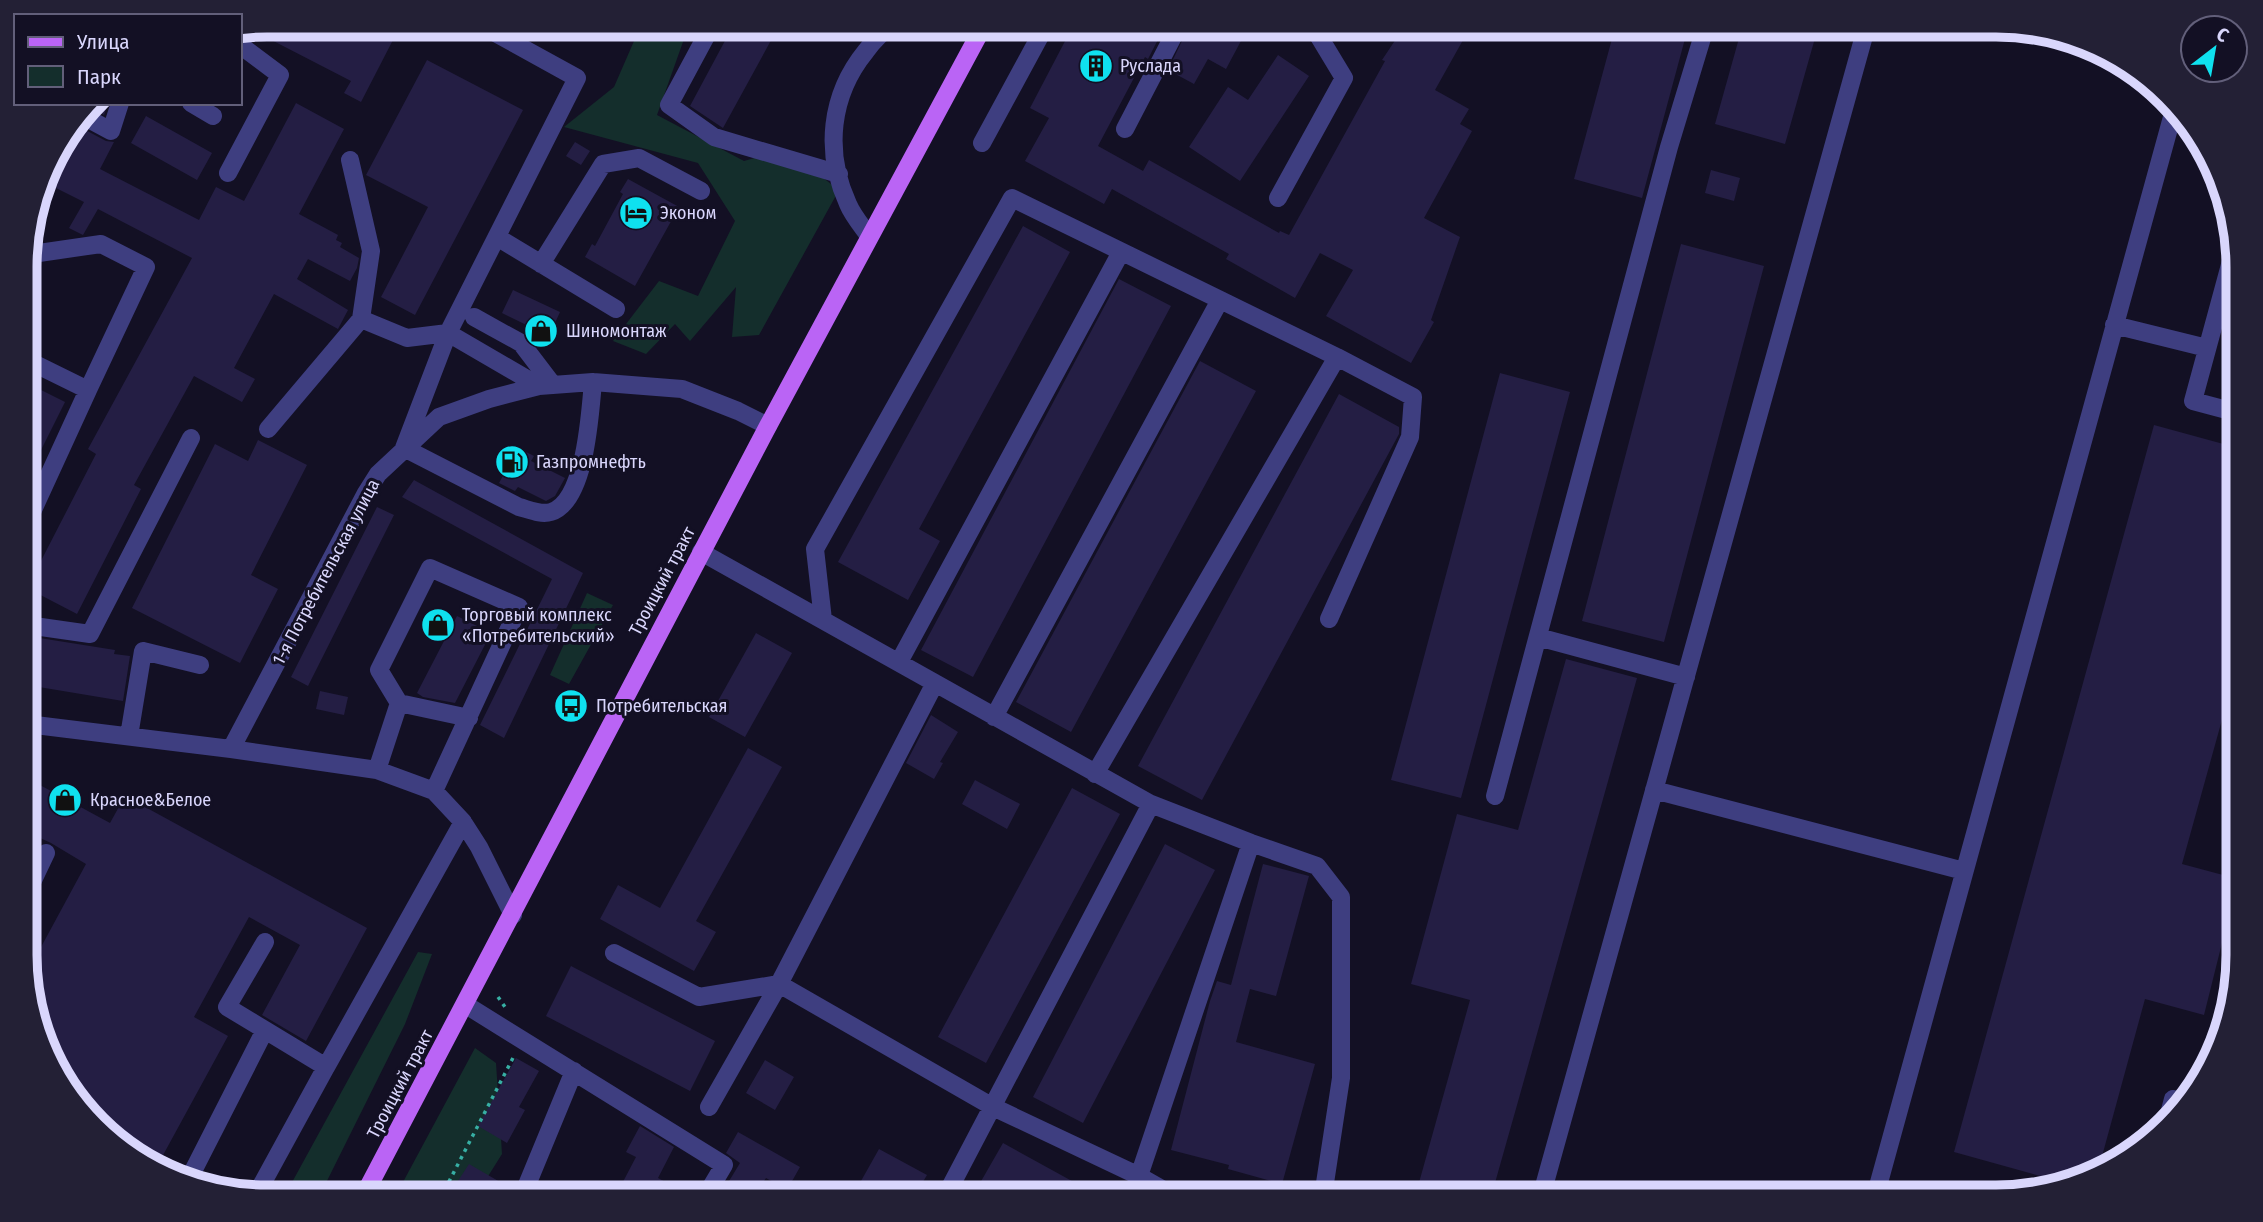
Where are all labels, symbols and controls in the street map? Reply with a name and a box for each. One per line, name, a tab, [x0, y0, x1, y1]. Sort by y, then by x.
legend	[14, 14, 242, 105]
north arrow	[2179, 14, 2249, 84]
text: С	[2212, 22, 2233, 47]
text: Улица	[76, 29, 130, 55]
building icon: Руслада	[1077, 47, 1115, 85]
place label: Руслада	[1120, 55, 1181, 77]
text: Парк	[77, 64, 121, 90]
hotel icon: Эконом	[617, 194, 655, 232]
place label: Эконом	[660, 202, 717, 224]
shop icon: Шиномонтаж	[522, 312, 560, 350]
place label: Шиномонтаж	[566, 320, 667, 342]
fuel station icon: Газпромнефть	[493, 443, 531, 481]
place label: Газпромнефть	[536, 451, 646, 473]
street label: 1-я Потребительская улица	[268, 475, 384, 669]
street label: Троицкий тракт	[624, 522, 700, 639]
place label: Торговый комплекс «Потребительский»	[462, 604, 615, 647]
shop icon: Торговый комплекс «Потребительский»	[419, 606, 457, 644]
bus stop icon: Потребительская	[552, 687, 590, 725]
place label: Потребительская	[596, 695, 727, 717]
shop icon: Красное&Белое	[46, 781, 84, 819]
place label: Красное&Белое	[90, 789, 211, 811]
street label: Троицкий тракт	[362, 1025, 438, 1142]

